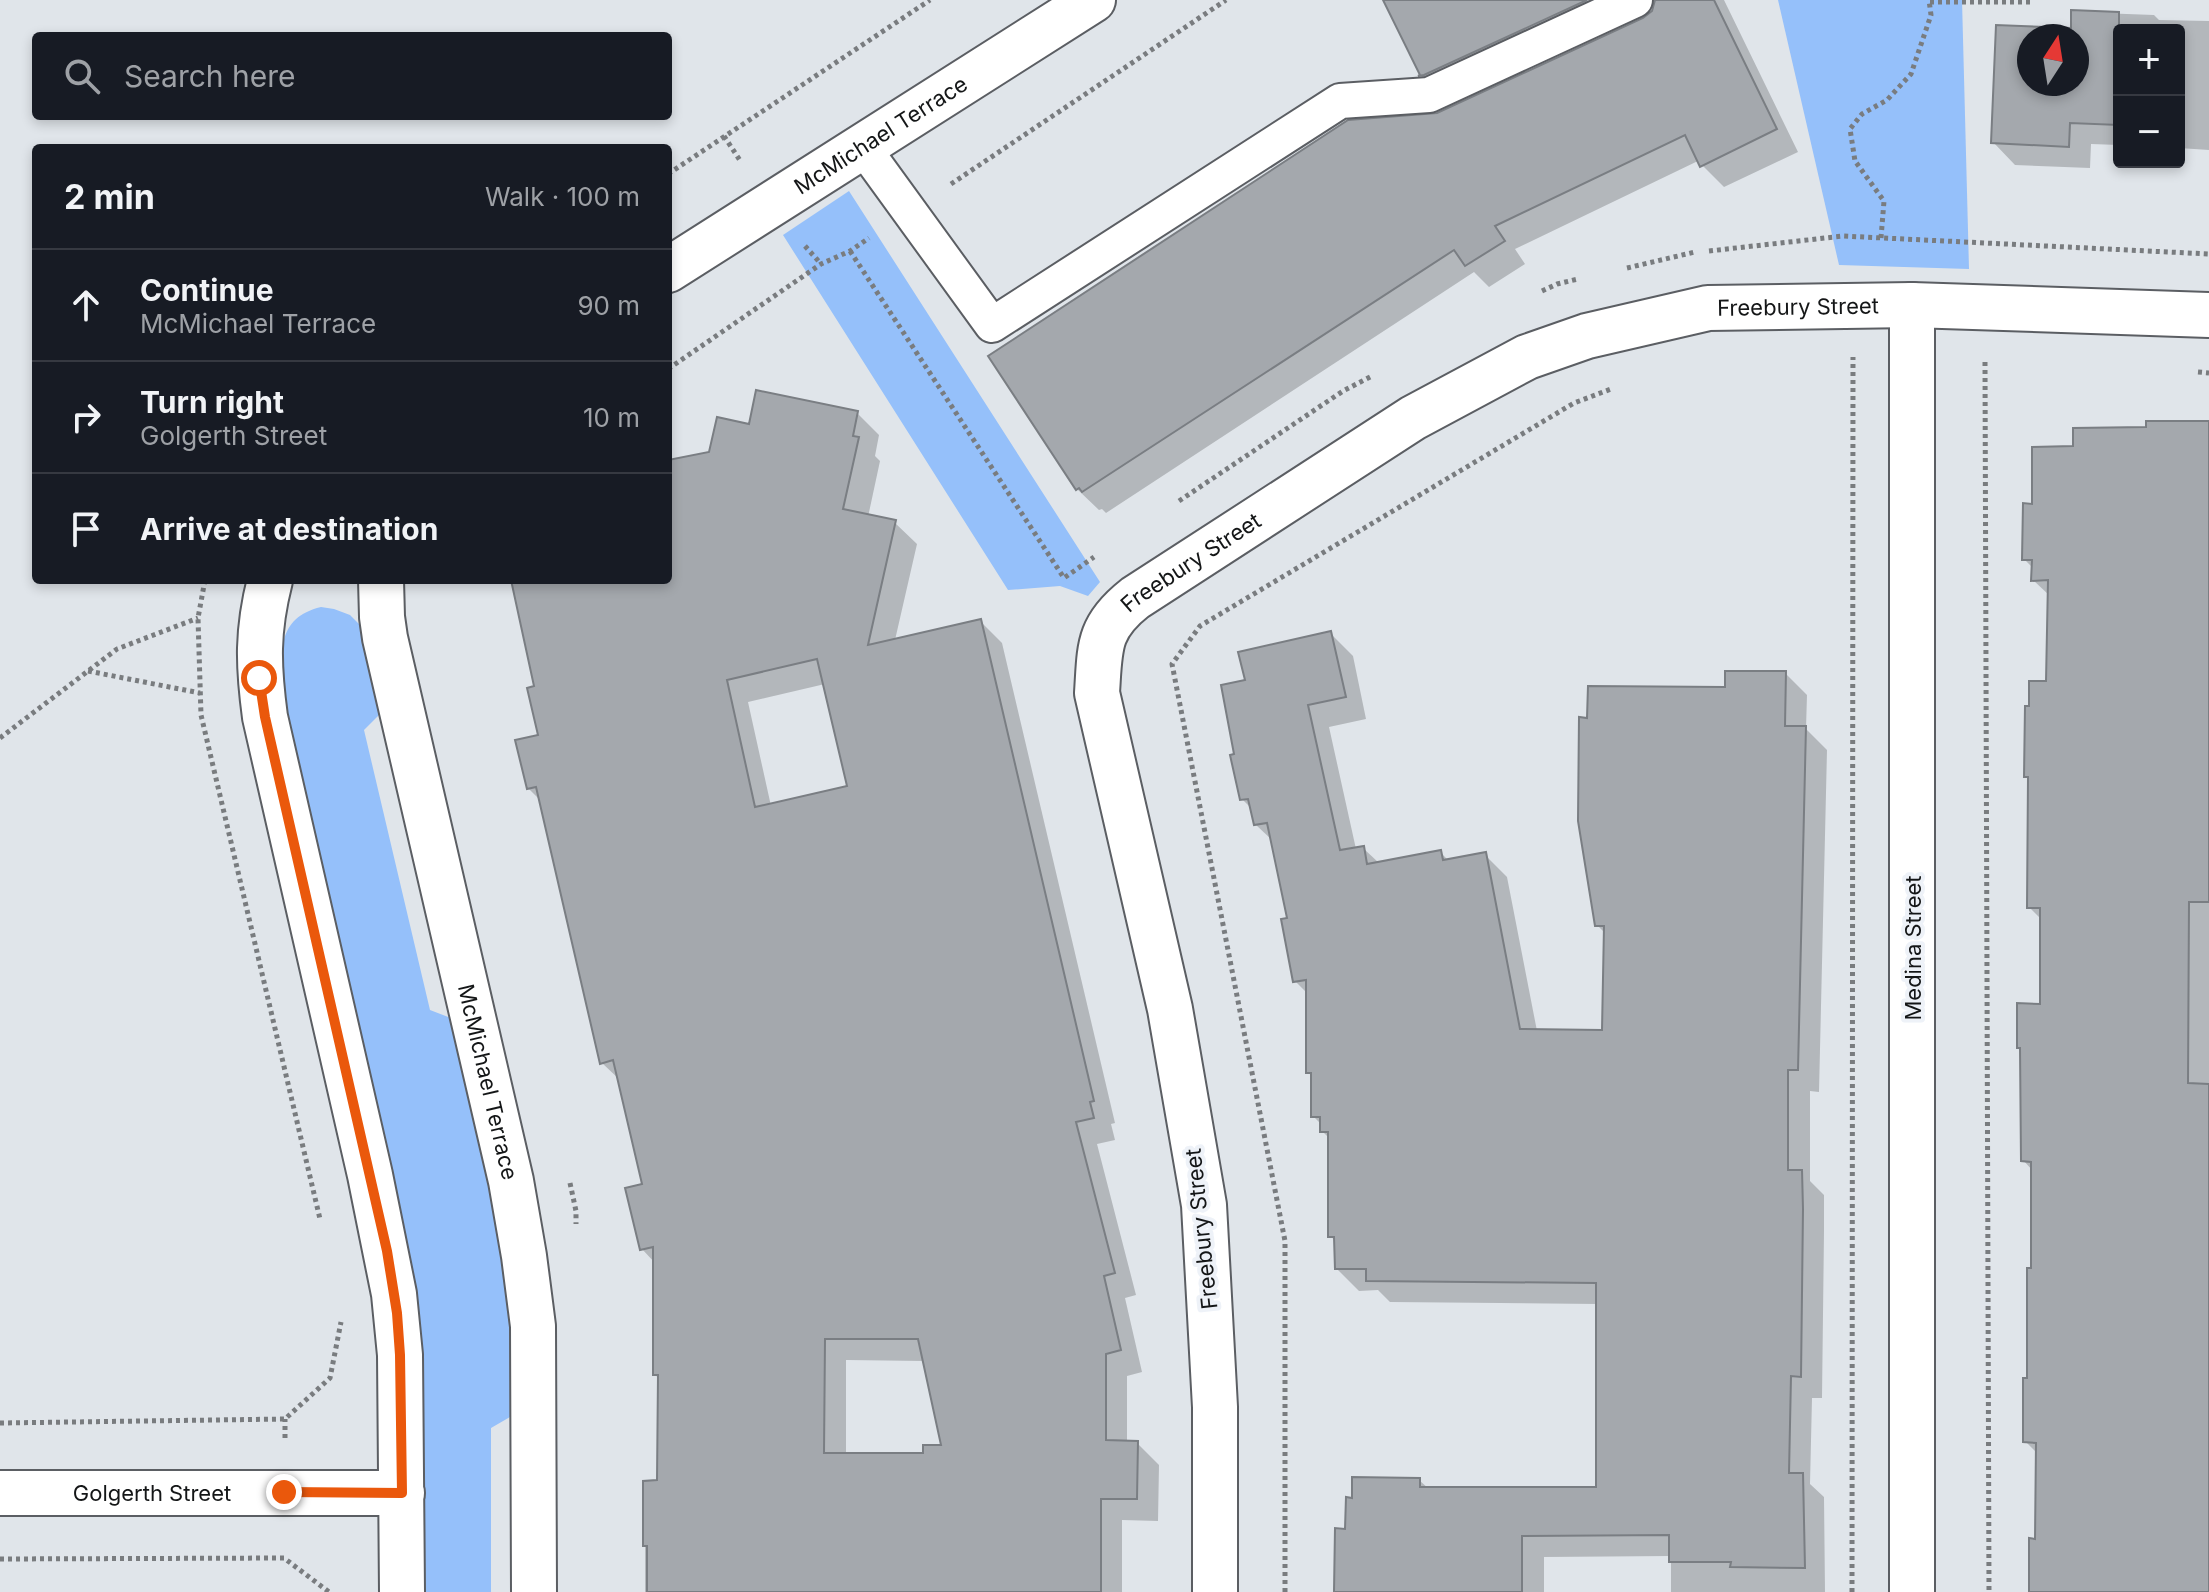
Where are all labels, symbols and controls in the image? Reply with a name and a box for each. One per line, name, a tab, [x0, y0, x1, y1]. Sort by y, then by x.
north arrow	[2017, 24, 2089, 96]
map controls	[2113, 24, 2185, 168]
button: +	[2113, 24, 2185, 96]
search box	[32, 32, 672, 120]
icon: search	[60, 54, 104, 98]
text: Search here	[124, 58, 296, 94]
street label: McMichael Terrace	[789, 70, 972, 199]
button: −	[2113, 96, 2185, 168]
text: 2 min	[64, 176, 155, 217]
text: Walk · 100 m	[485, 181, 640, 212]
text: Continue	[140, 272, 274, 308]
icon: ahead	[64, 283, 108, 327]
text: 90 m	[577, 290, 640, 321]
street label: Freebury Street	[1717, 292, 1879, 321]
text: McMichael Terrace	[140, 308, 376, 339]
text: Turn right	[140, 384, 284, 420]
icon: right	[64, 395, 108, 439]
text: 10 m	[583, 402, 640, 433]
text: Golgerth Street	[140, 420, 327, 451]
icon: arrive	[64, 507, 108, 551]
street label: Freebury Street	[1115, 507, 1266, 617]
text: Arrive at destination	[140, 511, 438, 547]
route start	[241, 660, 277, 696]
street label: Medina Street	[1900, 875, 1926, 1021]
street label: McMichael Terrace	[453, 982, 523, 1182]
street label: Freebury Street	[1180, 1147, 1222, 1311]
route end	[266, 1474, 302, 1510]
street label: Golgerth Street	[73, 1480, 231, 1506]

